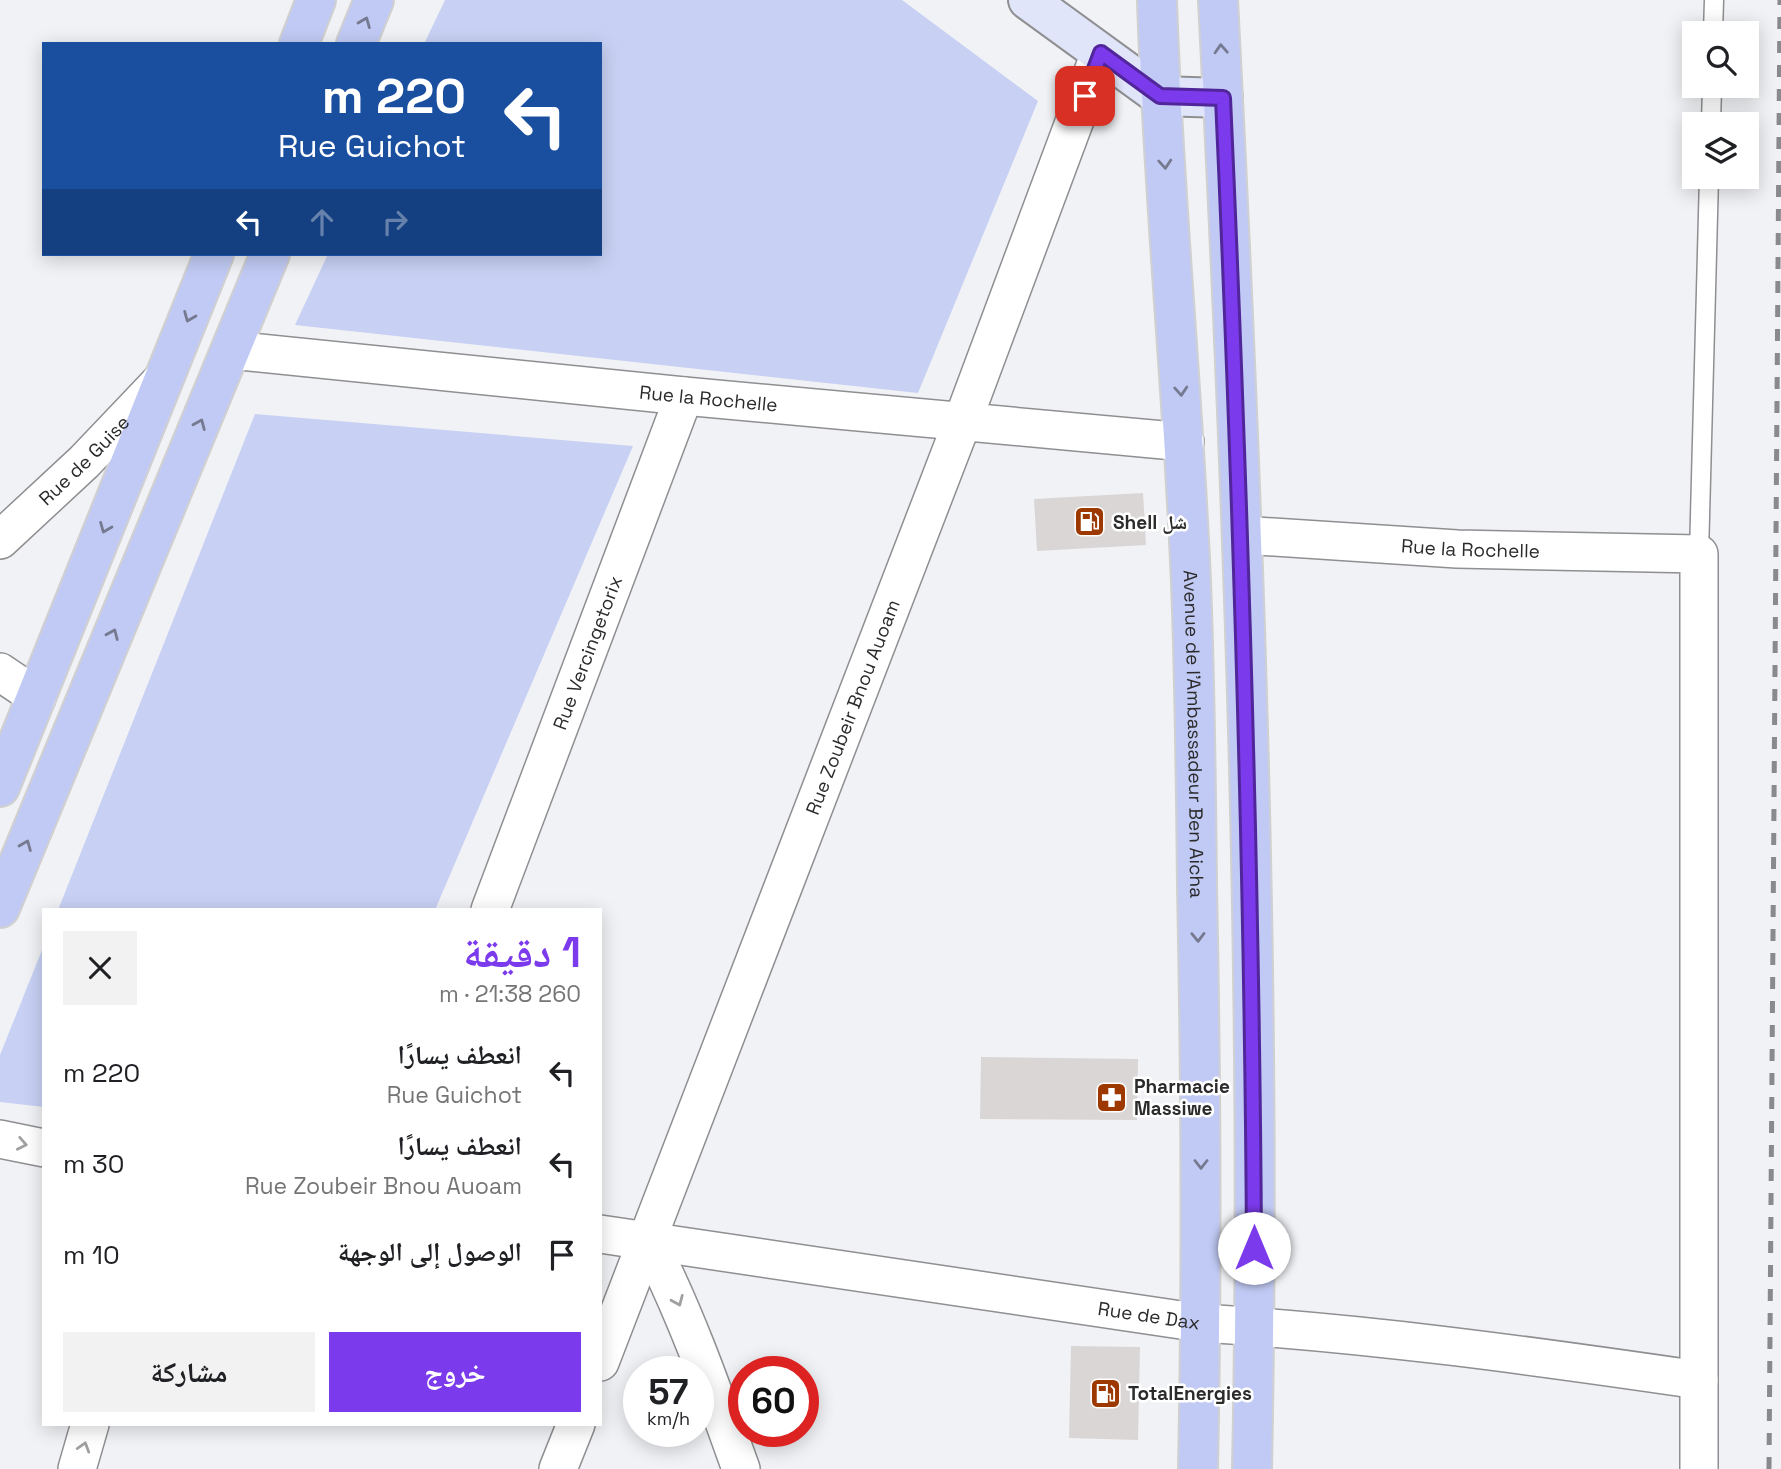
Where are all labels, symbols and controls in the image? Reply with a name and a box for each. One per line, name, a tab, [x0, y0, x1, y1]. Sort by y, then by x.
one-way arrow	[356, 17, 370, 29]
map controls	[1682, 21, 1759, 189]
button: search	[1682, 21, 1759, 98]
one-way arrow	[1213, 43, 1228, 54]
text: 220 m	[322, 65, 466, 127]
pin	[1055, 66, 1115, 126]
icon: left	[490, 70, 581, 161]
icon: arrive	[1066, 77, 1104, 115]
button: layers	[1682, 112, 1759, 189]
text: Rue Guichot	[278, 126, 466, 166]
one-way arrow	[1157, 159, 1172, 170]
icon: left	[230, 203, 268, 241]
icon: ahead	[303, 203, 341, 241]
icon: right	[376, 203, 414, 241]
one-way arrow	[183, 311, 197, 323]
street label: Rue la Rochelle	[638, 380, 779, 418]
one-way arrow	[1173, 386, 1188, 397]
street label: Rue de Guise	[34, 410, 135, 511]
one-way arrow	[192, 419, 206, 431]
fuel station icon: Shell شل	[1073, 505, 1107, 539]
place label: Shell شل	[1113, 510, 1187, 535]
one-way arrow	[99, 522, 113, 534]
street label: Rue la Rochelle	[1400, 533, 1540, 564]
street label: Avenue de l'Ambassadeur Ben Aicha	[1177, 569, 1209, 898]
street label: Rue Vercingetorix	[547, 572, 628, 733]
street label: Rue Zoubeir Bnou Auoam	[800, 596, 906, 818]
one-way arrow	[105, 629, 119, 642]
one-way arrow	[18, 839, 32, 852]
text: 1 دقيقة	[463, 926, 581, 979]
button: close	[63, 931, 137, 1005]
one-way arrow	[1191, 931, 1206, 942]
text: 260 m · 21:38	[439, 979, 581, 1009]
text: انعطف يسارًا	[398, 1038, 522, 1072]
icon: left	[543, 1054, 581, 1092]
text: 220 m	[63, 1056, 140, 1090]
place label: Pharmacie Massiwe	[1134, 1074, 1230, 1121]
text: Rue Guichot	[387, 1080, 522, 1110]
pharmacy icon: Pharmacie Massiwe	[1094, 1080, 1128, 1114]
text: انعطف يسارًا	[398, 1129, 522, 1163]
one-way arrow	[16, 1135, 28, 1150]
icon: left	[543, 1145, 581, 1183]
text: 30 m	[63, 1147, 124, 1181]
one-way arrow	[1193, 1159, 1209, 1170]
text: Rue Zoubeir Bnou Auoam	[245, 1171, 522, 1201]
position arrow	[1217, 1211, 1291, 1285]
text: الوصول إلى الوجهة	[338, 1235, 522, 1269]
icon: arrive	[543, 1236, 581, 1274]
text: 10 m	[63, 1238, 120, 1272]
one-way arrow	[670, 1294, 684, 1306]
street label: Rue de Dax	[1096, 1296, 1202, 1336]
button: مشاركة	[63, 1332, 315, 1412]
button: خروج	[329, 1332, 581, 1412]
speed limit sign: 60	[728, 1356, 819, 1447]
text: 57	[649, 1370, 688, 1414]
fuel station icon: TotalEnergies	[1088, 1376, 1122, 1410]
place label: TotalEnergies	[1128, 1381, 1252, 1406]
text: km/h	[647, 1407, 690, 1430]
one-way arrow	[75, 1441, 90, 1453]

